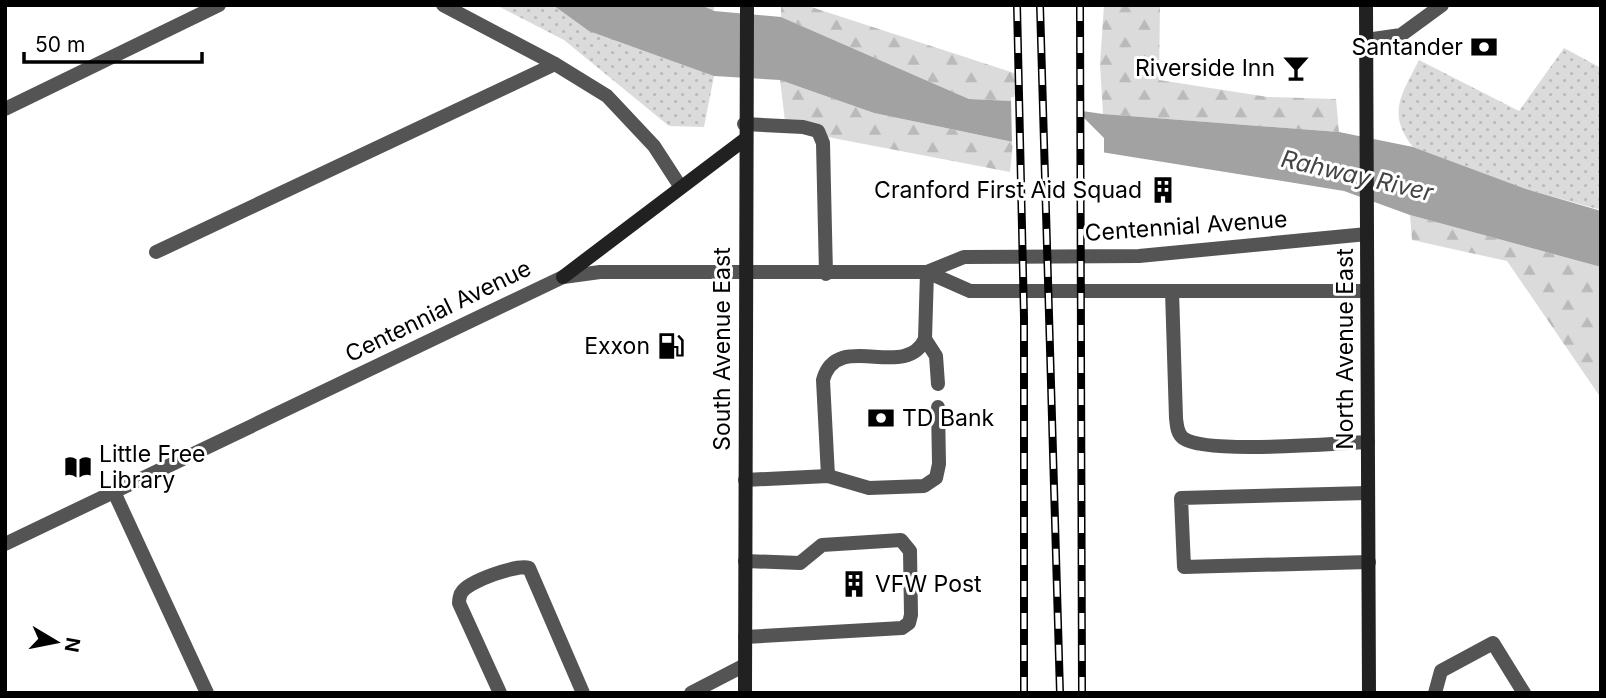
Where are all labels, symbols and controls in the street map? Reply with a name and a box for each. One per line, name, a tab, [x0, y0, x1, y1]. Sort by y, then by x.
scale bar	[24, 21, 203, 65]
text: 50 m	[35, 32, 85, 57]
bank icon: Santander	[1469, 32, 1499, 62]
place label: Santander	[1351, 33, 1463, 61]
bar icon: Riverside Inn	[1281, 53, 1311, 83]
place label: Riverside Inn	[1135, 54, 1275, 82]
water label: Rahway River	[1278, 144, 1437, 207]
building icon: Cranford First Aid Squad	[1148, 175, 1178, 205]
place label: Cranford First Aid Squad	[874, 176, 1142, 204]
street label: Centennial Avenue	[1084, 205, 1288, 247]
street label: South Avenue East	[708, 247, 736, 451]
street label: North Avenue East	[1331, 248, 1359, 450]
street label: Centennial Avenue	[341, 254, 535, 368]
fuel station icon: Exxon	[656, 331, 686, 361]
place label: Exxon	[584, 332, 650, 360]
bank icon: TD Bank	[866, 403, 896, 433]
place label: TD Bank	[902, 404, 994, 432]
place label: Little Free Library	[99, 440, 206, 494]
library icon: Little Free Library	[63, 452, 93, 482]
building icon: VFW Post	[839, 569, 869, 599]
place label: VFW Post	[875, 570, 982, 598]
north arrow	[21, 607, 91, 677]
text: N	[60, 636, 85, 654]

